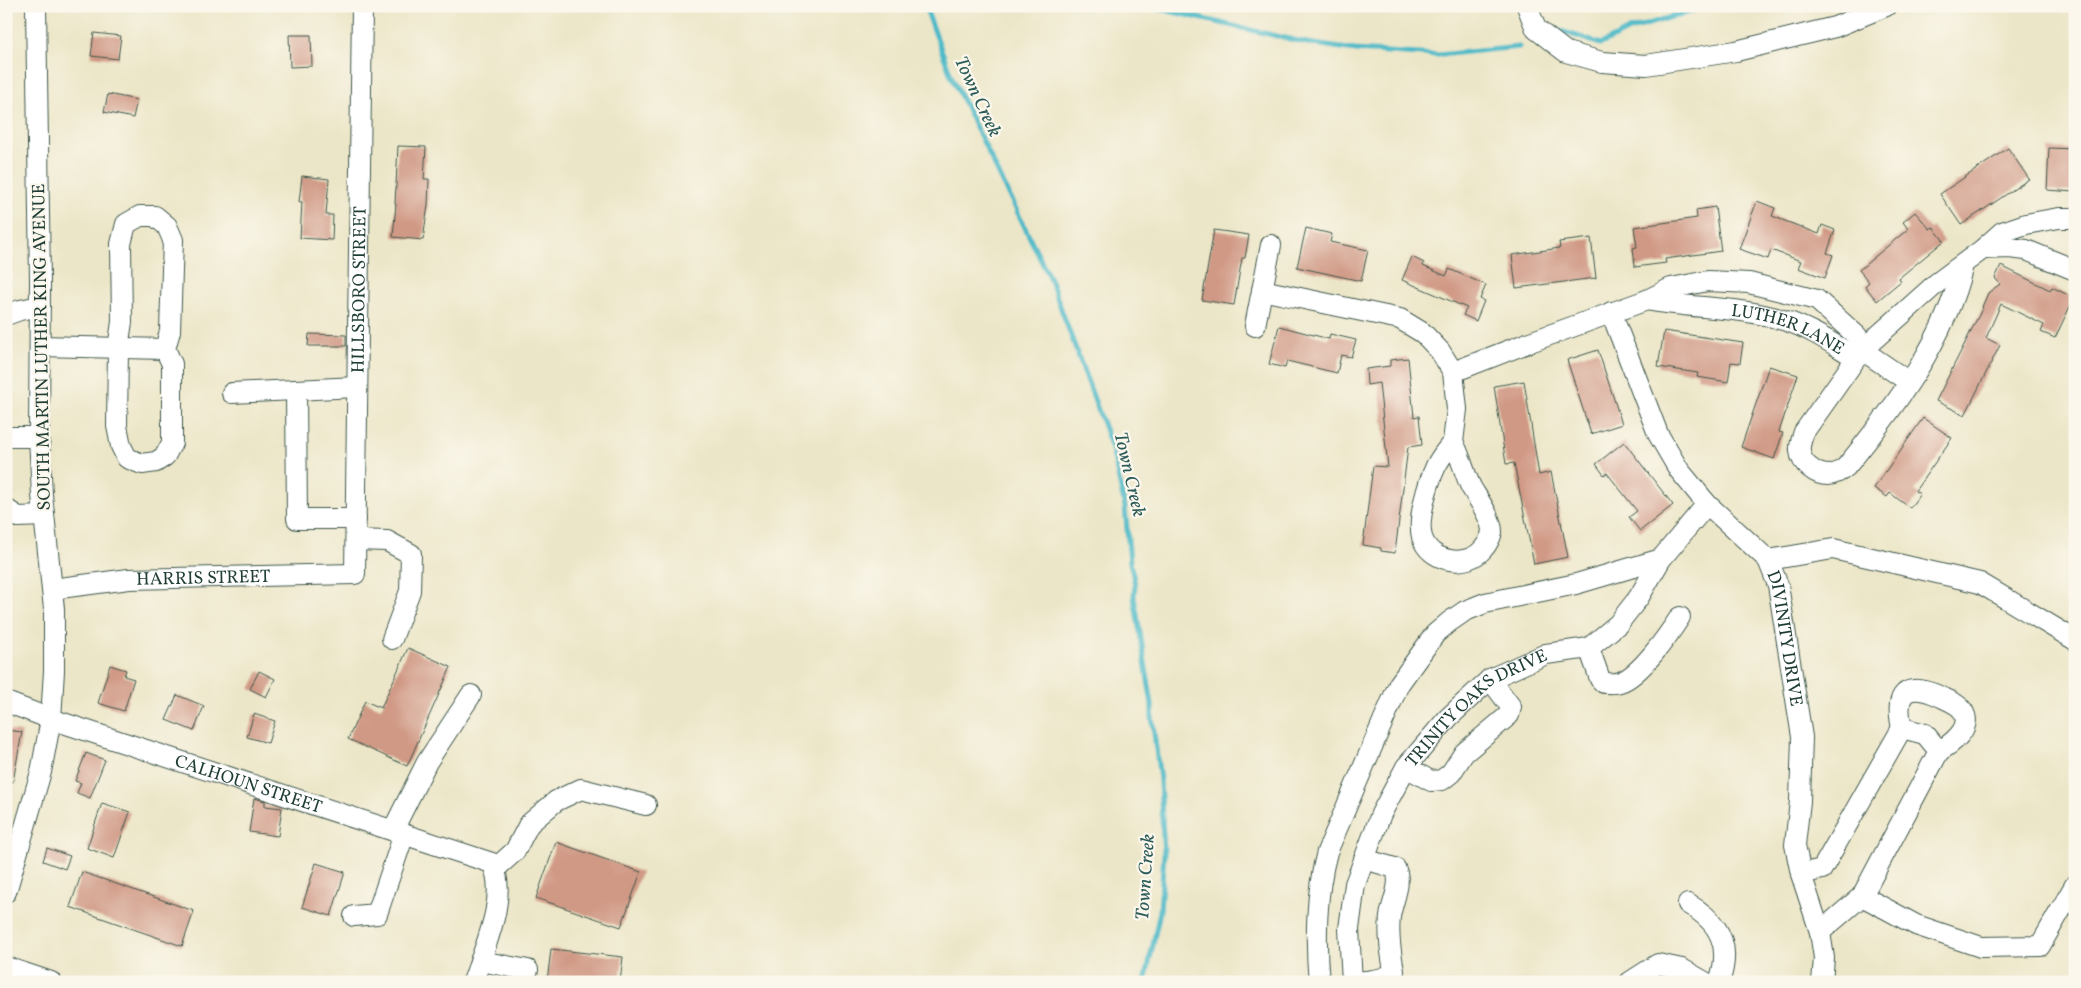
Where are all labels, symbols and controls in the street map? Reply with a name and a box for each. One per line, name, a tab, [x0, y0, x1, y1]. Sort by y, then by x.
water label: Town Creek	[947, 52, 1007, 142]
street label: SOUTH MARTIN LUTHER KING AVENUE	[27, 183, 58, 511]
street label: HILLSBORO STREET	[346, 206, 374, 373]
street label: LUTHER LANE	[1730, 299, 1849, 362]
water label: Town Creek	[1107, 430, 1151, 520]
street label: HARRIS STREET	[136, 565, 271, 593]
street label: DIVINITY DRIVE	[1759, 567, 1808, 708]
street label: TRINITY OAKS DRIVE	[1400, 644, 1552, 773]
street label: CALHOUN STREET	[171, 749, 325, 821]
water label: Town Creek	[1130, 833, 1162, 921]

